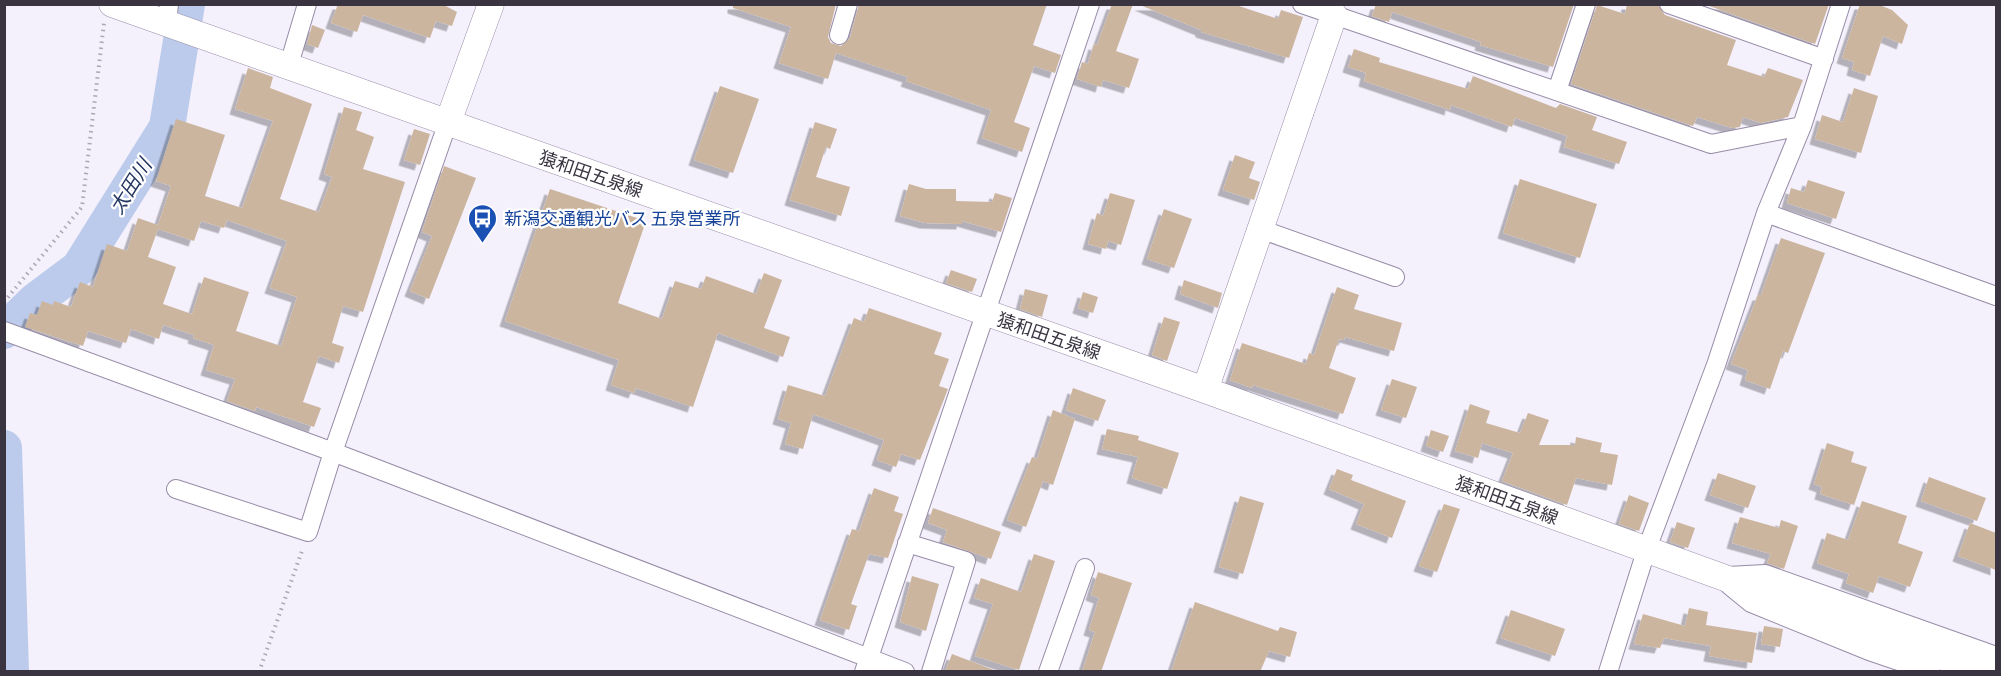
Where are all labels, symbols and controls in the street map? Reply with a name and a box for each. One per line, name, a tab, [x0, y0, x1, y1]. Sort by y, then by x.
street label: 猿和田五泉線	[537, 146, 645, 202]
water label: 太田川	[104, 153, 157, 218]
bus stop icon: 新潟交通観光バス 五泉営業所	[467, 202, 499, 244]
place label: 新潟交通観光バス 五泉営業所	[504, 208, 740, 229]
street label: 猿和田五泉線	[995, 308, 1103, 364]
street label: 猿和田五泉線	[1453, 472, 1561, 528]

